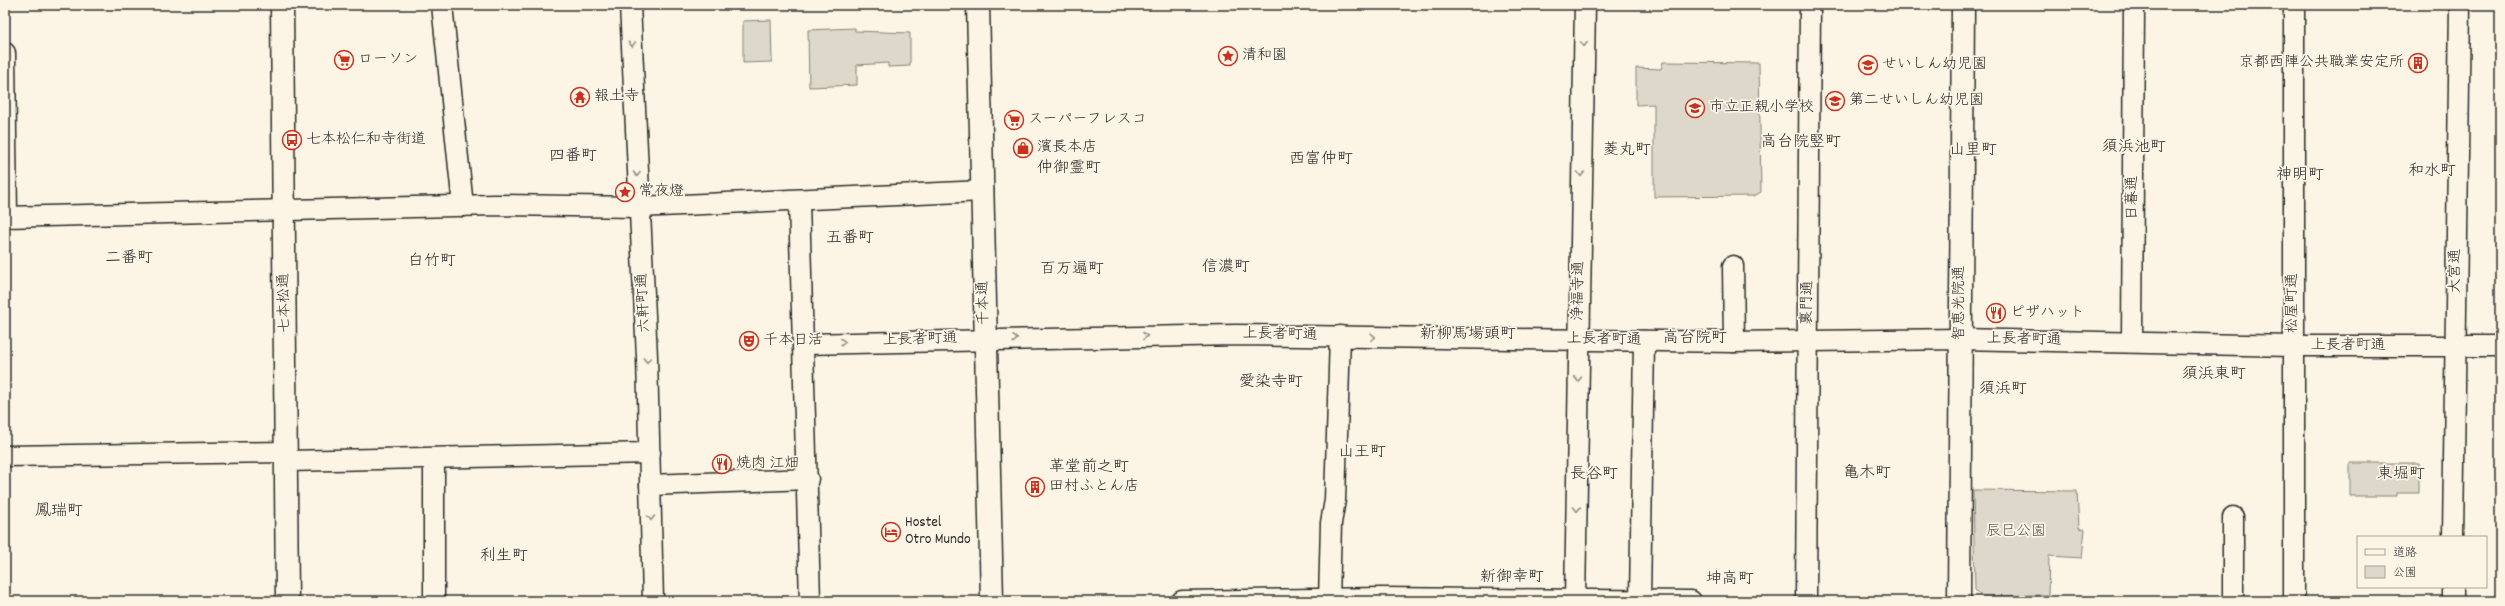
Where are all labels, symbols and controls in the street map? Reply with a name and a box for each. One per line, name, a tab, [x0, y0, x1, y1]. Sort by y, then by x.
one-way arrow	[628, 41, 636, 47]
one-way arrow	[1579, 41, 1588, 47]
place icon: 清和園	[1217, 45, 1239, 67]
place label: 清和園	[1242, 45, 1287, 67]
supermarket icon: ローソン	[333, 49, 355, 71]
place label: ローソン	[358, 49, 418, 71]
place label: 京都西陣公共職業安定所	[2239, 52, 2404, 74]
building icon: 京都西陣公共職業安定所	[2407, 52, 2429, 74]
school or university icon: せいしん幼児園	[1857, 54, 1879, 76]
place label: せいしん幼児園	[1882, 54, 1987, 76]
temple icon: 報土寺	[569, 86, 591, 108]
place label: 報土寺	[594, 86, 639, 108]
school or university icon: 第二せいしん幼児園	[1824, 90, 1846, 112]
place label: 第二せいしん幼児園	[1849, 90, 1984, 112]
school or university icon: 市立正親小学校	[1684, 97, 1706, 119]
place label: 市立正親小学校	[1709, 97, 1814, 119]
supermarket icon: スーパーフレスコ	[1003, 109, 1025, 131]
place label: スーパーフレスコ	[1028, 109, 1147, 131]
bus stop icon: 七本松仁和寺街道	[281, 129, 303, 151]
place label: 七本松仁和寺街道	[306, 129, 426, 151]
district label: 高台院竪町	[1761, 131, 1841, 154]
district label: 須浜池町	[2102, 136, 2166, 159]
shop icon: 濱長本店	[1012, 137, 1034, 159]
place label: 濱長本店	[1037, 137, 1097, 159]
district label: 菱丸町	[1603, 139, 1651, 162]
district label: 山里町	[1949, 139, 1997, 162]
district label: 四番町	[549, 145, 597, 168]
district label: 西富仲町	[1289, 148, 1353, 171]
district label: 仲御霊町	[1037, 157, 1101, 180]
district label: 和水町	[2408, 160, 2456, 183]
district label: 神明町	[2276, 164, 2324, 187]
one-way arrow	[633, 171, 642, 177]
one-way arrow	[1577, 171, 1585, 177]
street label: 日暮通	[2122, 175, 2144, 221]
place icon: 常夜燈	[614, 181, 636, 203]
place label: 常夜燈	[639, 181, 684, 203]
district label: 五番町	[826, 227, 874, 250]
district label: 二番町	[105, 247, 153, 270]
street label: 大宮通	[2445, 248, 2467, 294]
district label: 白竹町	[408, 250, 456, 273]
district label: 信濃町	[1202, 256, 1250, 279]
district label: 百万遍町	[1040, 258, 1104, 281]
street label: 浄福寺通	[1567, 261, 1591, 321]
street label: 智恵光院通	[1949, 265, 1971, 341]
street label: 六軒町通	[631, 272, 657, 334]
street label: 七本松通	[273, 273, 297, 333]
street label: 松屋町通	[2282, 273, 2304, 333]
street label: 千本通	[973, 280, 995, 326]
street label: 裏門通	[1797, 280, 1819, 326]
restaurant icon: ピザハット	[1985, 302, 2007, 324]
place label: ピザハット	[2010, 302, 2085, 324]
street label: 上長者町通	[1242, 323, 1318, 347]
district label: 新柳馬場頭町	[1420, 323, 1516, 346]
district label: 高台院町	[1663, 327, 1727, 350]
street label: 上長者町通	[882, 328, 958, 352]
street label: 上長者町通	[1566, 328, 1642, 352]
street label: 上長者町通	[1986, 328, 2062, 352]
theatre icon: 千本日活	[738, 330, 760, 352]
place label: 千本日活	[763, 330, 823, 352]
one-way arrow	[1142, 332, 1148, 340]
one-way arrow	[1370, 333, 1376, 341]
one-way arrow	[1012, 335, 1018, 343]
street label: 上長者町通	[2310, 335, 2386, 357]
one-way arrow	[840, 338, 846, 347]
one-way arrow	[643, 357, 651, 363]
district label: 須浜東町	[2182, 363, 2246, 386]
district label: 愛染寺町	[1239, 371, 1303, 394]
one-way arrow	[1574, 376, 1582, 382]
district label: 須浜町	[1979, 378, 2027, 401]
district label: 山王町	[1338, 441, 1386, 464]
restaurant icon: 焼肉 江畑	[711, 453, 733, 475]
place label: 焼肉 江畑	[736, 453, 799, 475]
district label: 革堂前之町	[1049, 456, 1129, 479]
district label: 亀木町	[1843, 462, 1891, 485]
district label: 長谷町	[1570, 463, 1618, 486]
district label: 東堀町	[2377, 463, 2425, 486]
building icon: 田村ふとん店	[1024, 476, 1046, 498]
place label: 田村ふとん店	[1049, 476, 1139, 498]
district label: 鳳瑞町	[35, 500, 83, 523]
one-way arrow	[1572, 506, 1581, 512]
place label: Hostel Otro Mundo	[905, 512, 971, 551]
one-way arrow	[647, 515, 655, 521]
hotel icon: Hostel Otro Mundo	[880, 521, 902, 543]
park label: 辰巳公園	[1986, 521, 2046, 543]
legend	[2357, 536, 2487, 588]
district label: 利生町	[480, 545, 528, 568]
text: 道路	[2393, 545, 2417, 562]
text: 公園	[2393, 565, 2417, 582]
district label: 新御幸町	[1480, 566, 1544, 589]
district label: 坤高町	[1706, 568, 1754, 591]

